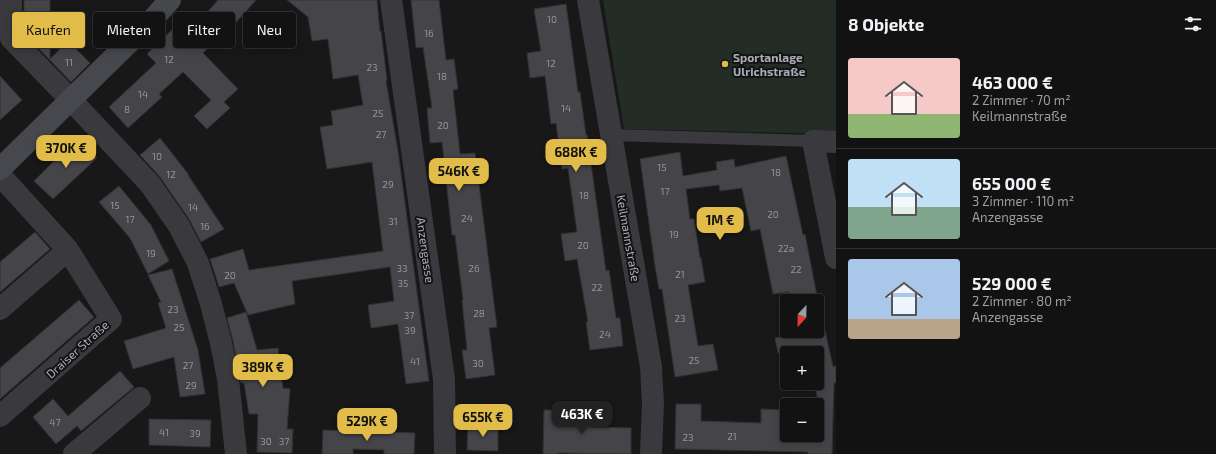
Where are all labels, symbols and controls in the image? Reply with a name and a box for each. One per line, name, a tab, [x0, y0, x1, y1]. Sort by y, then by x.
chip: Kaufen	[12, 12, 85, 48]
chip: Mieten	[93, 12, 165, 48]
chip: Filter	[173, 12, 235, 48]
chip: Neu	[243, 12, 296, 48]
house number: 10	[547, 13, 557, 25]
icon: filters	[1182, 13, 1204, 35]
text: 8 Objekte	[848, 14, 924, 34]
house number: 16	[424, 27, 434, 39]
place label: Sportanlage Ulrichstraße	[733, 50, 806, 78]
house number: 12	[164, 53, 174, 65]
house number: 11	[65, 56, 73, 68]
house number: 12	[546, 57, 556, 69]
marker: Sportanlage Ulrichstraße	[720, 59, 730, 69]
house number: 23	[366, 61, 378, 73]
house number: 18	[437, 70, 447, 82]
text: 463 000 €	[972, 72, 1053, 92]
icon: home	[880, 74, 928, 122]
house number: 14	[138, 88, 148, 100]
text: 2 Zimmer · 70 m²	[972, 92, 1071, 108]
house number: 14	[561, 102, 571, 114]
house number: 8	[124, 103, 130, 115]
house number: 25	[373, 107, 383, 119]
text: Keilmannstraße	[972, 108, 1067, 124]
house number: 20	[437, 119, 449, 131]
house number: 27	[376, 128, 386, 140]
pin: 370K €	[33, 135, 99, 169]
pin: 688K €	[543, 139, 609, 173]
text: 370K €	[45, 140, 87, 156]
text: 688K €	[554, 144, 598, 160]
house number: 10	[152, 150, 162, 162]
pin: 546K €	[426, 158, 492, 192]
house number: 15	[657, 161, 667, 173]
text: 546K €	[438, 163, 480, 179]
house number: 18	[771, 166, 781, 178]
house number: 12	[166, 168, 176, 180]
text: 655 000 €	[972, 173, 1051, 193]
icon: home	[880, 175, 928, 223]
house number: 29	[382, 178, 394, 190]
house number: 17	[660, 185, 670, 197]
house number: 18	[579, 189, 589, 201]
text: 3 Zimmer · 110 m²	[972, 193, 1074, 209]
street label: Keilmannstraße	[615, 194, 643, 282]
house number: 15	[110, 199, 120, 211]
house number: 14	[188, 201, 198, 213]
pin: 1M €	[696, 207, 744, 241]
house number: 20	[767, 208, 779, 220]
text: Anzengasse	[972, 209, 1043, 225]
house number: 24	[461, 212, 473, 224]
text: 1M €	[706, 212, 734, 228]
house number: 17	[125, 213, 135, 225]
house number: 31	[388, 215, 398, 227]
street label: Anzengasse	[414, 216, 438, 284]
house number: 16	[200, 220, 210, 232]
house number: 19	[669, 228, 679, 240]
house number: 20	[577, 239, 589, 251]
house number: 22a	[778, 242, 794, 254]
house number: 19	[146, 247, 156, 259]
house number: 33	[396, 262, 408, 274]
house number: 26	[468, 262, 480, 274]
house number: 22	[790, 263, 802, 275]
house number: 21	[675, 268, 685, 280]
house number: 20	[224, 269, 236, 281]
text: 529 000 €	[972, 273, 1052, 293]
icon: home	[880, 275, 928, 323]
house number: 35	[398, 277, 408, 289]
house number: 22	[591, 281, 603, 293]
text: 2 Zimmer · 80 m²	[972, 293, 1072, 309]
north arrow	[780, 294, 824, 338]
map controls	[780, 294, 824, 442]
house number: 23	[167, 303, 179, 315]
house number: 28	[473, 307, 485, 319]
house number: 37	[404, 309, 414, 321]
text: Anzengasse	[972, 309, 1043, 325]
house number: 23	[674, 312, 686, 324]
street label: Draiser Straße	[43, 317, 111, 381]
house number: 25	[174, 321, 184, 333]
house number: 39	[404, 324, 416, 336]
house number: 24	[599, 328, 611, 340]
button: +	[780, 346, 824, 390]
pin: 389K €	[230, 354, 296, 388]
house number: 25	[689, 354, 699, 366]
house number: 41	[410, 355, 420, 367]
house number: 30	[472, 357, 484, 369]
house number: 27	[183, 359, 193, 371]
text: 389K €	[242, 359, 284, 375]
house number: 29	[185, 379, 197, 391]
button: −	[780, 398, 824, 442]
pin: 463K €	[549, 401, 615, 435]
pin: 655K €	[450, 404, 516, 438]
text: 463K €	[561, 406, 603, 422]
pin: 529K €	[334, 408, 400, 442]
text: 655K €	[462, 409, 504, 425]
text: 529K €	[346, 413, 388, 429]
house number: 47	[49, 416, 61, 428]
house number: 41	[159, 426, 169, 438]
house number: 39	[189, 427, 201, 439]
house number: 21	[727, 430, 737, 442]
house number: 23	[682, 431, 694, 443]
house number: 30	[260, 435, 272, 447]
house number: 37	[279, 435, 289, 447]

